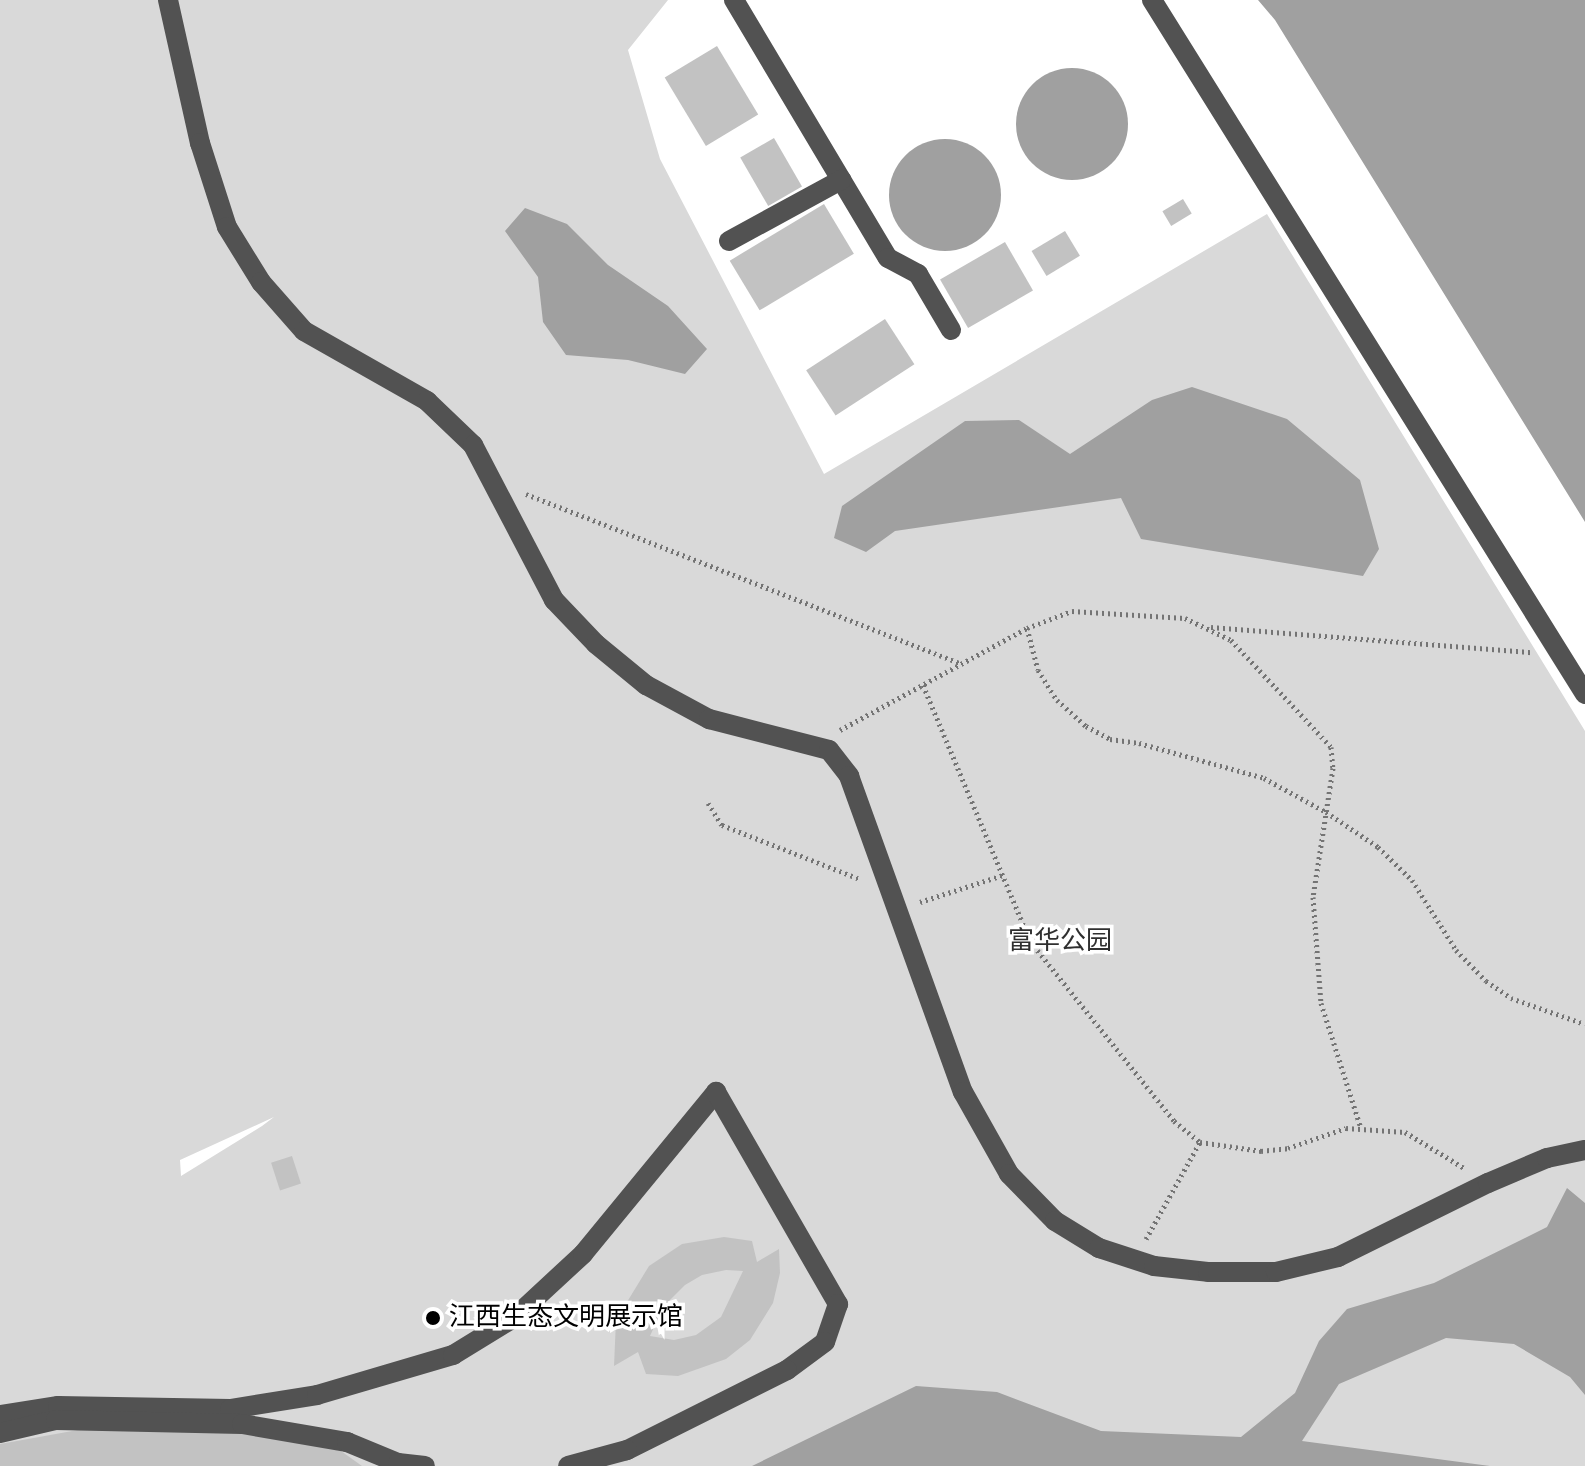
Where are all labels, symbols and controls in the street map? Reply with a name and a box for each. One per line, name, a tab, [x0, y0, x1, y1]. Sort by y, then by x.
park label: 富华公园	[1008, 926, 1112, 958]
place label: 江西生态文明展示馆	[449, 1302, 683, 1334]
marker: 江西生态文明展示馆	[424, 1309, 442, 1327]

